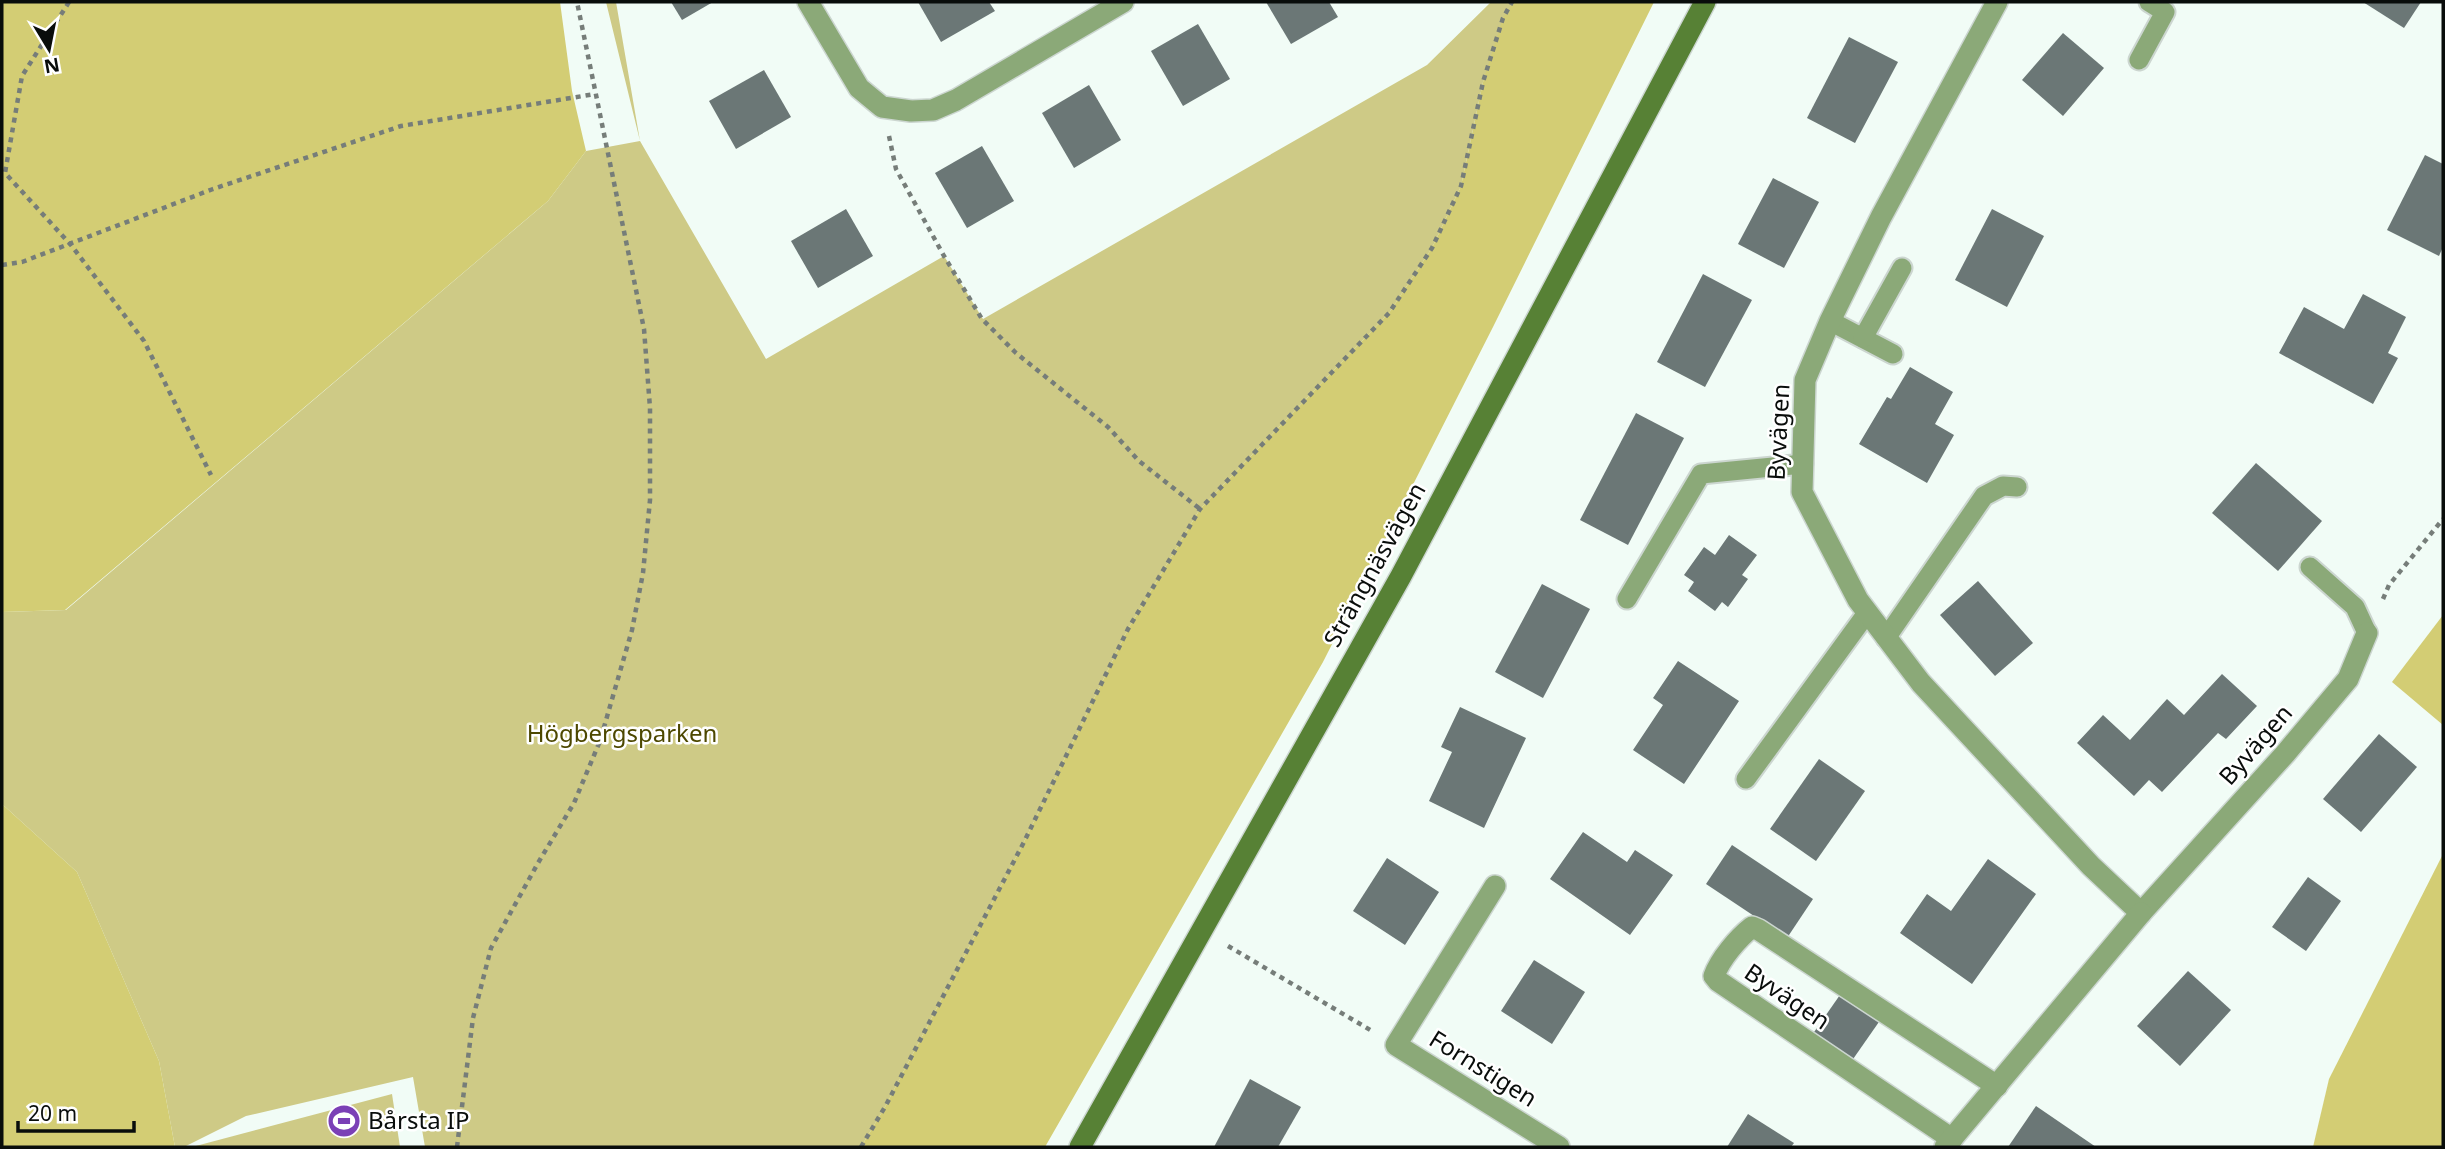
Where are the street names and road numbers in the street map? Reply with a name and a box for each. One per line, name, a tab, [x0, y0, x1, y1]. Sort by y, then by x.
street label: Byvägen	[1758, 383, 1797, 481]
street label: Strängnäsvägen	[1315, 476, 1432, 652]
street label: Byvägen	[2211, 697, 2299, 791]
street label: Byvägen	[1739, 955, 1837, 1036]
street label: Fornstigen	[1424, 1022, 1544, 1114]

